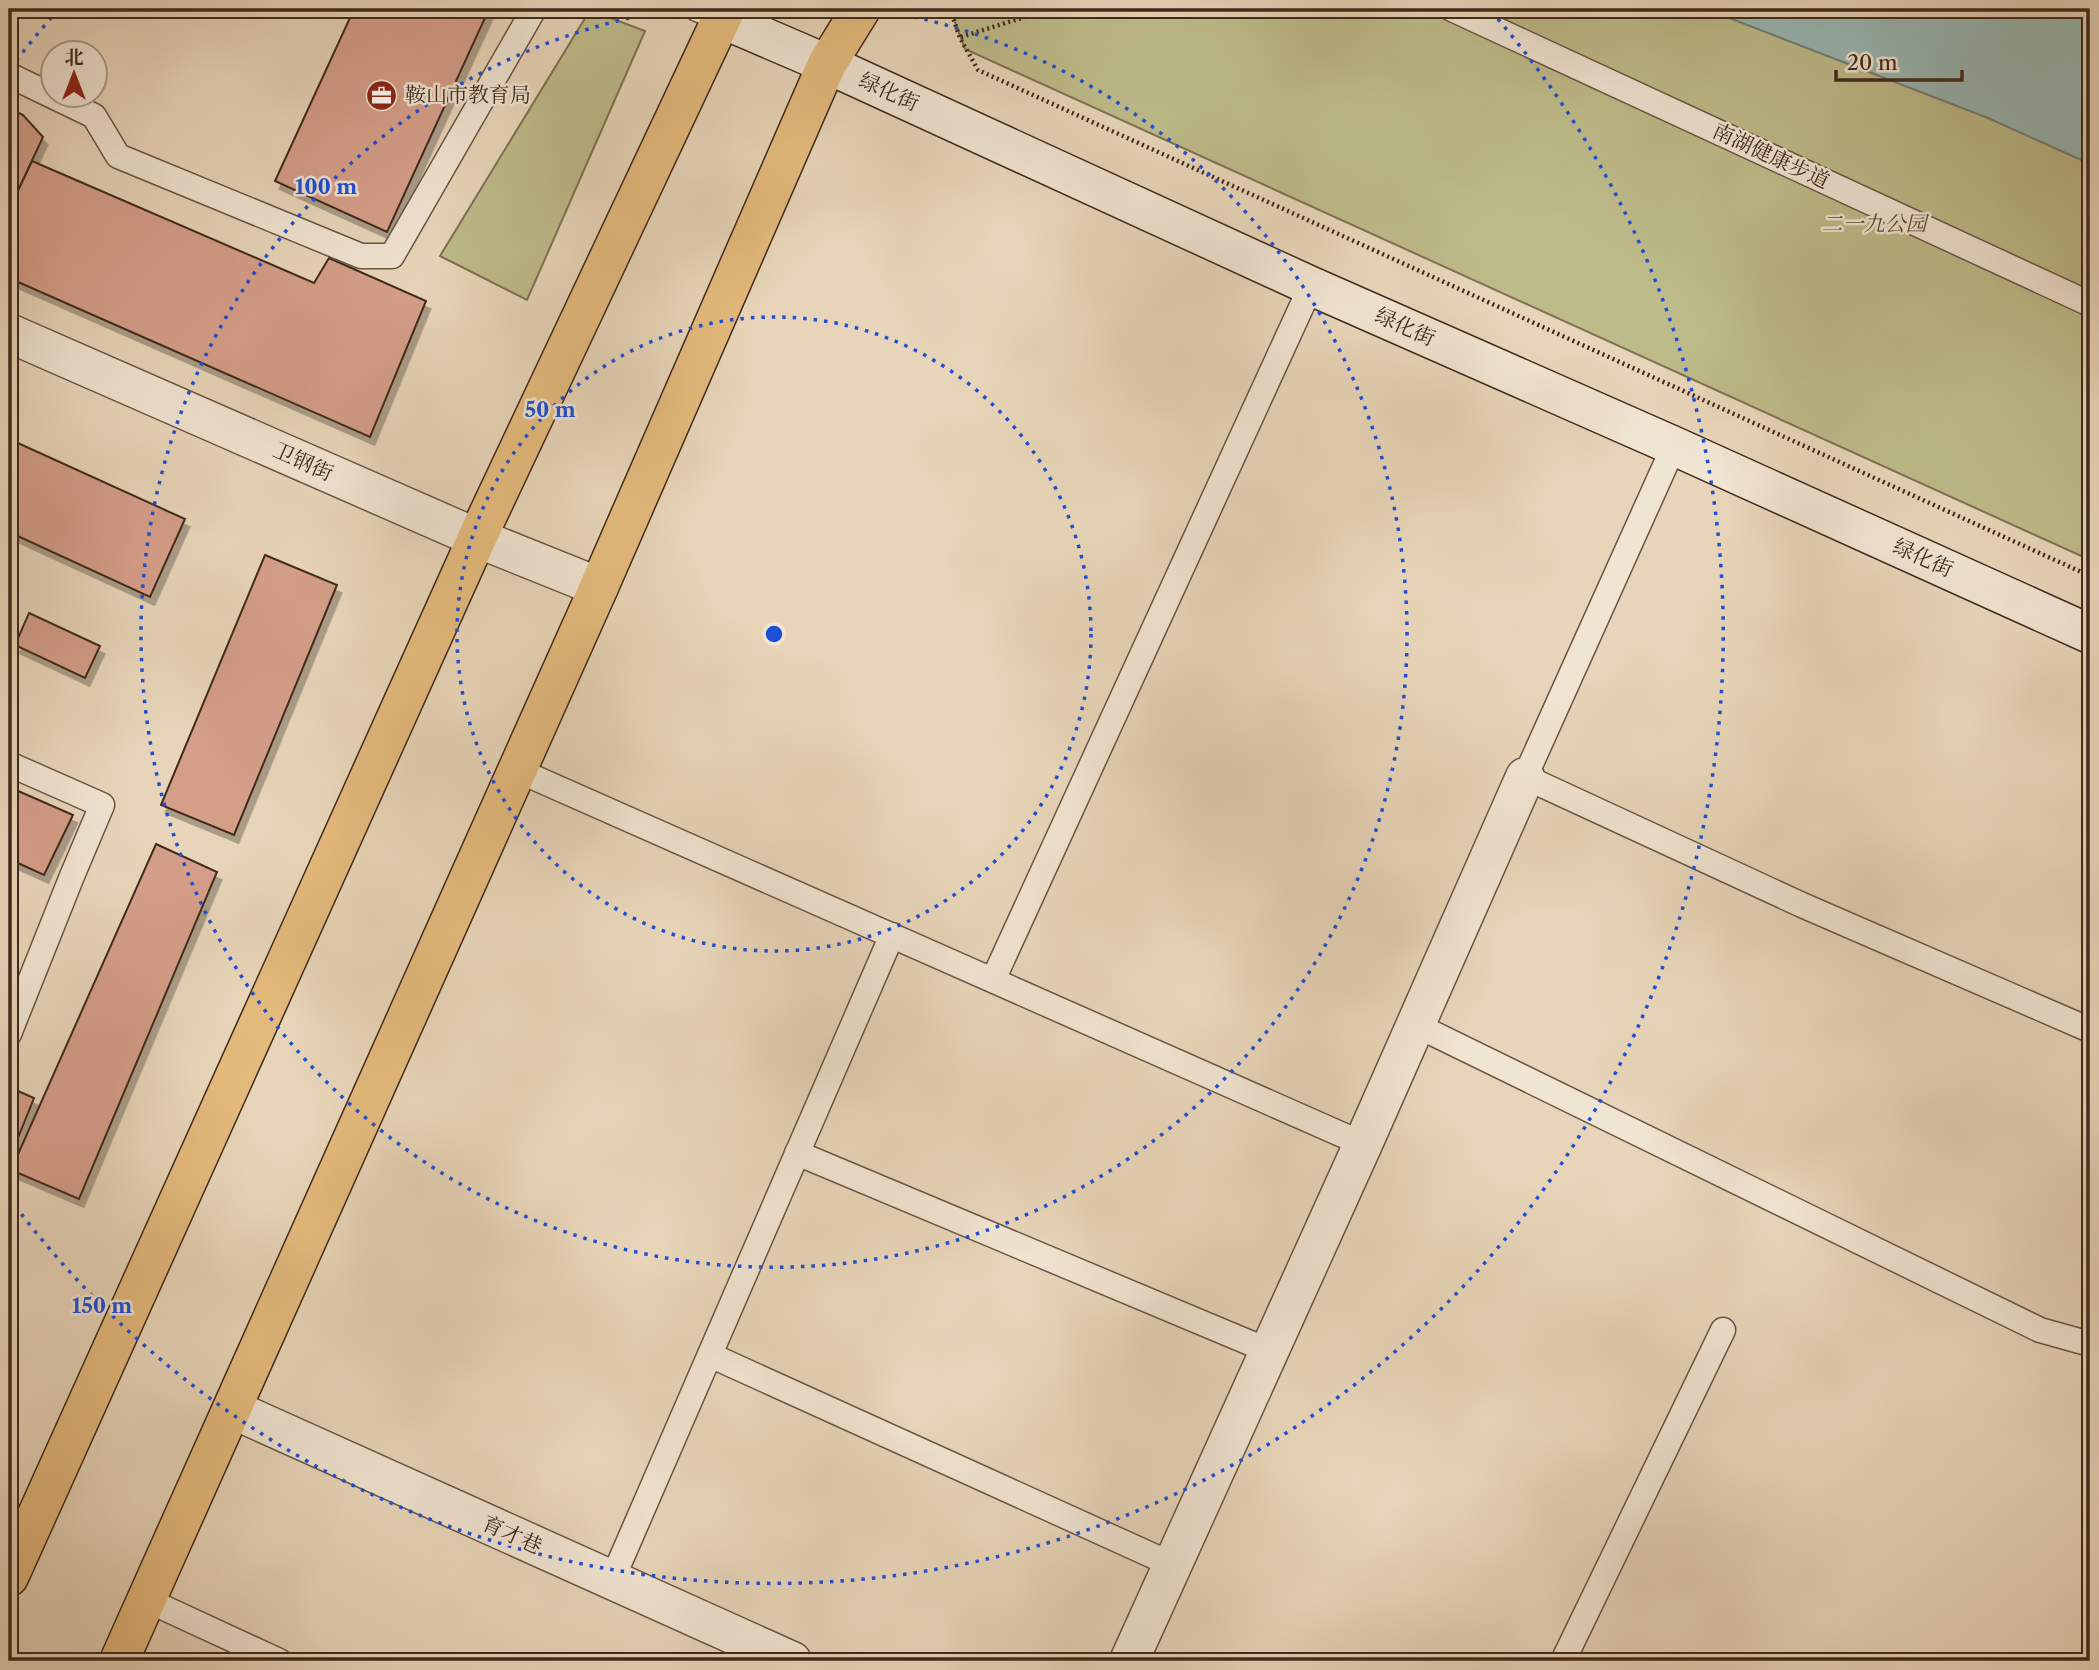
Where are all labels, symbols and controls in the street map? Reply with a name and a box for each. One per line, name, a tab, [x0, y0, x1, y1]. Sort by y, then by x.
north arrow	[38, 38, 108, 108]
scale bar	[1836, 38, 1962, 82]
text: 北	[64, 46, 84, 69]
text: 20 m	[1847, 50, 1898, 75]
street label: 绿化街	[855, 67, 923, 116]
office icon: 鞍山市教育局	[365, 78, 399, 112]
place label: 鞍山市教育局	[405, 82, 531, 107]
street label: 南湖健康步道	[1709, 118, 1834, 194]
text: 100 m	[295, 174, 357, 199]
park label: 二一九公园	[1822, 211, 1929, 236]
street label: 绿化街	[1371, 302, 1439, 351]
text: 50 m	[524, 397, 576, 422]
street label: 卫钢街	[269, 437, 337, 486]
street label: 绿化街	[1889, 533, 1957, 582]
centre of rings	[762, 622, 786, 646]
text: 150 m	[72, 1293, 132, 1318]
street label: 育才巷	[478, 1510, 546, 1559]

